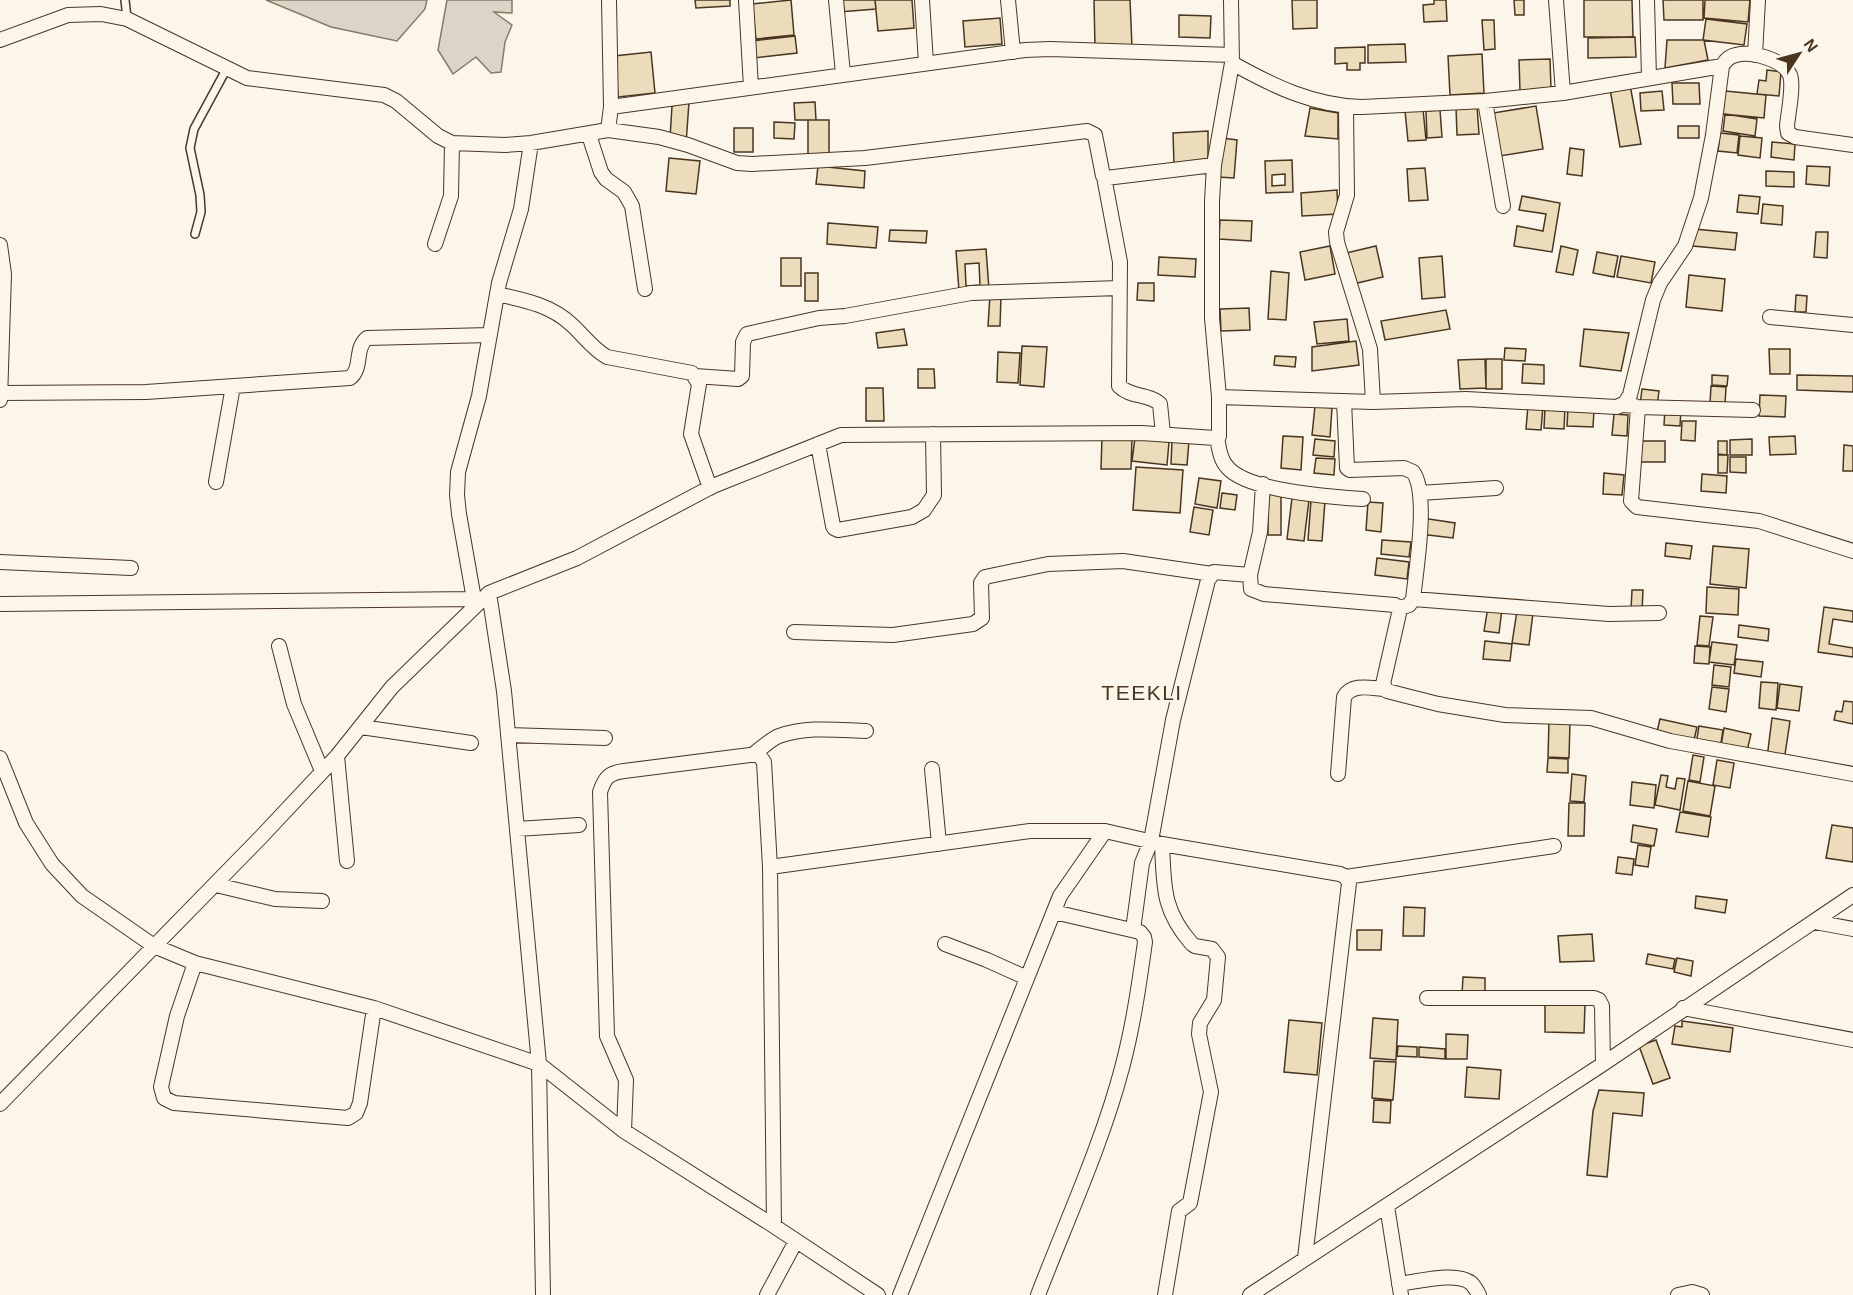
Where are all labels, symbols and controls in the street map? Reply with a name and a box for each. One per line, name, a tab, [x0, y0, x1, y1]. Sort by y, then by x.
north arrow	[1769, 24, 1829, 84]
text: N	[1800, 36, 1821, 55]
district label: TEEKLI	[1101, 681, 1183, 704]

